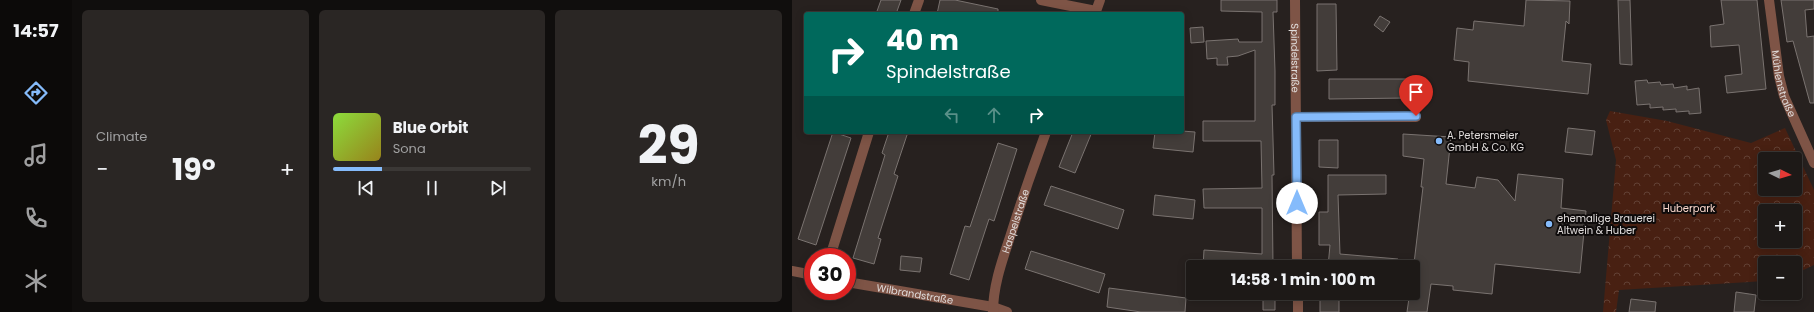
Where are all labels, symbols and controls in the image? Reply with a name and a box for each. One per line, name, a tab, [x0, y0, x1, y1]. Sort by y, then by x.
text: 14:57	[13, 18, 59, 43]
text: 40 m	[886, 21, 959, 60]
street label: Spindelstraße	[1288, 23, 1303, 93]
icon: right	[820, 28, 872, 80]
street label: Mühlenstraße	[1768, 49, 1800, 119]
text: Spindelstraße	[886, 59, 1011, 84]
pin	[1399, 75, 1433, 116]
icon: directions	[22, 79, 50, 107]
icon: arrive	[1405, 81, 1427, 103]
icon: left	[941, 104, 963, 126]
icon: ahead	[983, 104, 1005, 126]
icon: right	[1025, 104, 1047, 126]
text: 29	[638, 109, 700, 182]
text: Blue Orbit	[393, 117, 468, 138]
text: Climate	[96, 127, 147, 146]
place label: A. Petersmeier GmbH & Co. KG	[1447, 128, 1524, 155]
marker: A. Petersmeier GmbH & Co. KG	[1434, 136, 1444, 146]
text: Sona	[393, 139, 426, 158]
icon: music	[22, 141, 50, 169]
text: 19°	[172, 148, 216, 191]
north arrow	[1758, 152, 1802, 196]
map controls	[1758, 152, 1802, 300]
text: −	[96, 154, 108, 185]
text: +	[280, 154, 295, 185]
text: km/h	[651, 172, 686, 191]
icon: previous	[355, 177, 377, 199]
icon: pause	[421, 177, 443, 199]
icon: next	[487, 177, 509, 199]
position arrow	[1276, 182, 1318, 224]
street label: Haspelstraße	[998, 187, 1033, 255]
park label: Huberpark	[1663, 201, 1716, 216]
icon: phone	[22, 204, 50, 232]
button: +	[1758, 204, 1802, 248]
place label: ehemalige Brauerei Altwein & Huber	[1557, 211, 1655, 238]
marker: ehemalige Brauerei Altwein & Huber	[1544, 219, 1554, 229]
speed limit sign: 30	[804, 248, 856, 300]
button: −	[1758, 256, 1802, 300]
icon: climate	[22, 267, 50, 295]
text: 14:58 · 1 min · 100 m	[1231, 269, 1375, 290]
street label: Wilbrandstraße	[876, 280, 954, 308]

